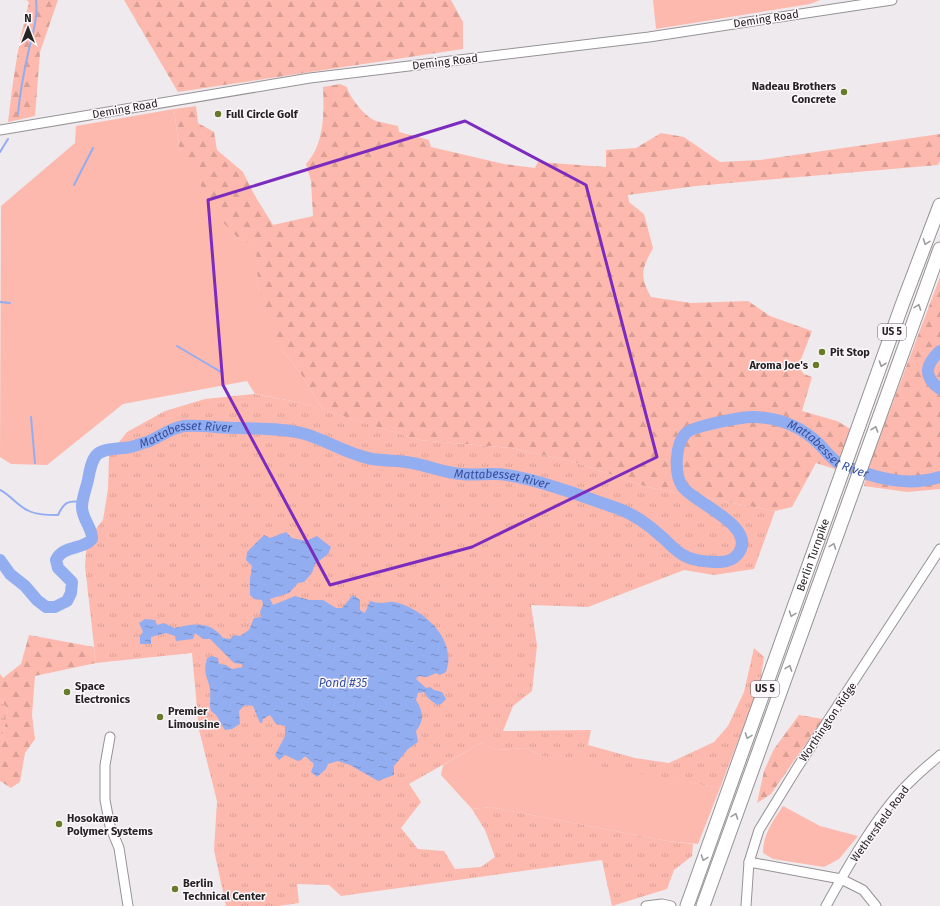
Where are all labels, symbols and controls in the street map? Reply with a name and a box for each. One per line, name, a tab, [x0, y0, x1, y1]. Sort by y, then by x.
street label: Deming Road	[732, 7, 800, 31]
north arrow	[8, 8, 48, 48]
text: N	[24, 12, 32, 25]
street label: Deming Road	[411, 52, 479, 72]
place label: Nadeau Brothers Concrete	[752, 80, 837, 106]
marker: Nadeau Brothers Concrete	[839, 87, 849, 97]
street label: Deming Road	[91, 97, 159, 121]
place label: Full Circle Golf	[226, 108, 299, 121]
marker: Full Circle Golf	[213, 109, 223, 119]
one-way arrow	[923, 238, 931, 245]
one-way arrow	[914, 303, 922, 310]
road number: US 5	[878, 324, 906, 340]
place label: Pit Stop	[830, 346, 870, 359]
marker: Pit Stop	[817, 347, 827, 357]
place label: Aroma Joe's	[748, 359, 809, 372]
marker: Aroma Joe's	[811, 360, 821, 370]
one-way arrow	[878, 360, 886, 367]
water label: Mattabesset River	[785, 417, 871, 481]
water label: Mattabesset River	[138, 419, 233, 451]
one-way arrow	[871, 426, 879, 433]
water label: Mattabesset River	[454, 466, 551, 492]
street label: Berlin Turnpike	[794, 517, 832, 593]
one-way arrow	[829, 542, 837, 549]
one-way arrow	[788, 610, 797, 617]
one-way arrow	[784, 664, 793, 671]
water label: Pond #35	[319, 676, 367, 690]
place label: Space Electronics	[75, 680, 131, 706]
street label: Worthington Ridge	[797, 680, 859, 764]
road number: US 5	[751, 681, 779, 697]
marker: Space Electronics	[62, 687, 72, 697]
place label: Premier Limousine	[168, 705, 220, 731]
marker: Premier Limousine	[155, 712, 165, 722]
one-way arrow	[744, 732, 752, 739]
street label: Wethersfield Road	[848, 783, 912, 865]
place label: Hosokawa Polymer Systems	[67, 812, 153, 838]
one-way arrow	[731, 813, 739, 820]
marker: Hosokawa Polymer Systems	[54, 819, 64, 829]
one-way arrow	[700, 855, 709, 862]
place label: Berlin Technical Center	[183, 877, 266, 903]
marker: Berlin Technical Center	[170, 884, 180, 894]

